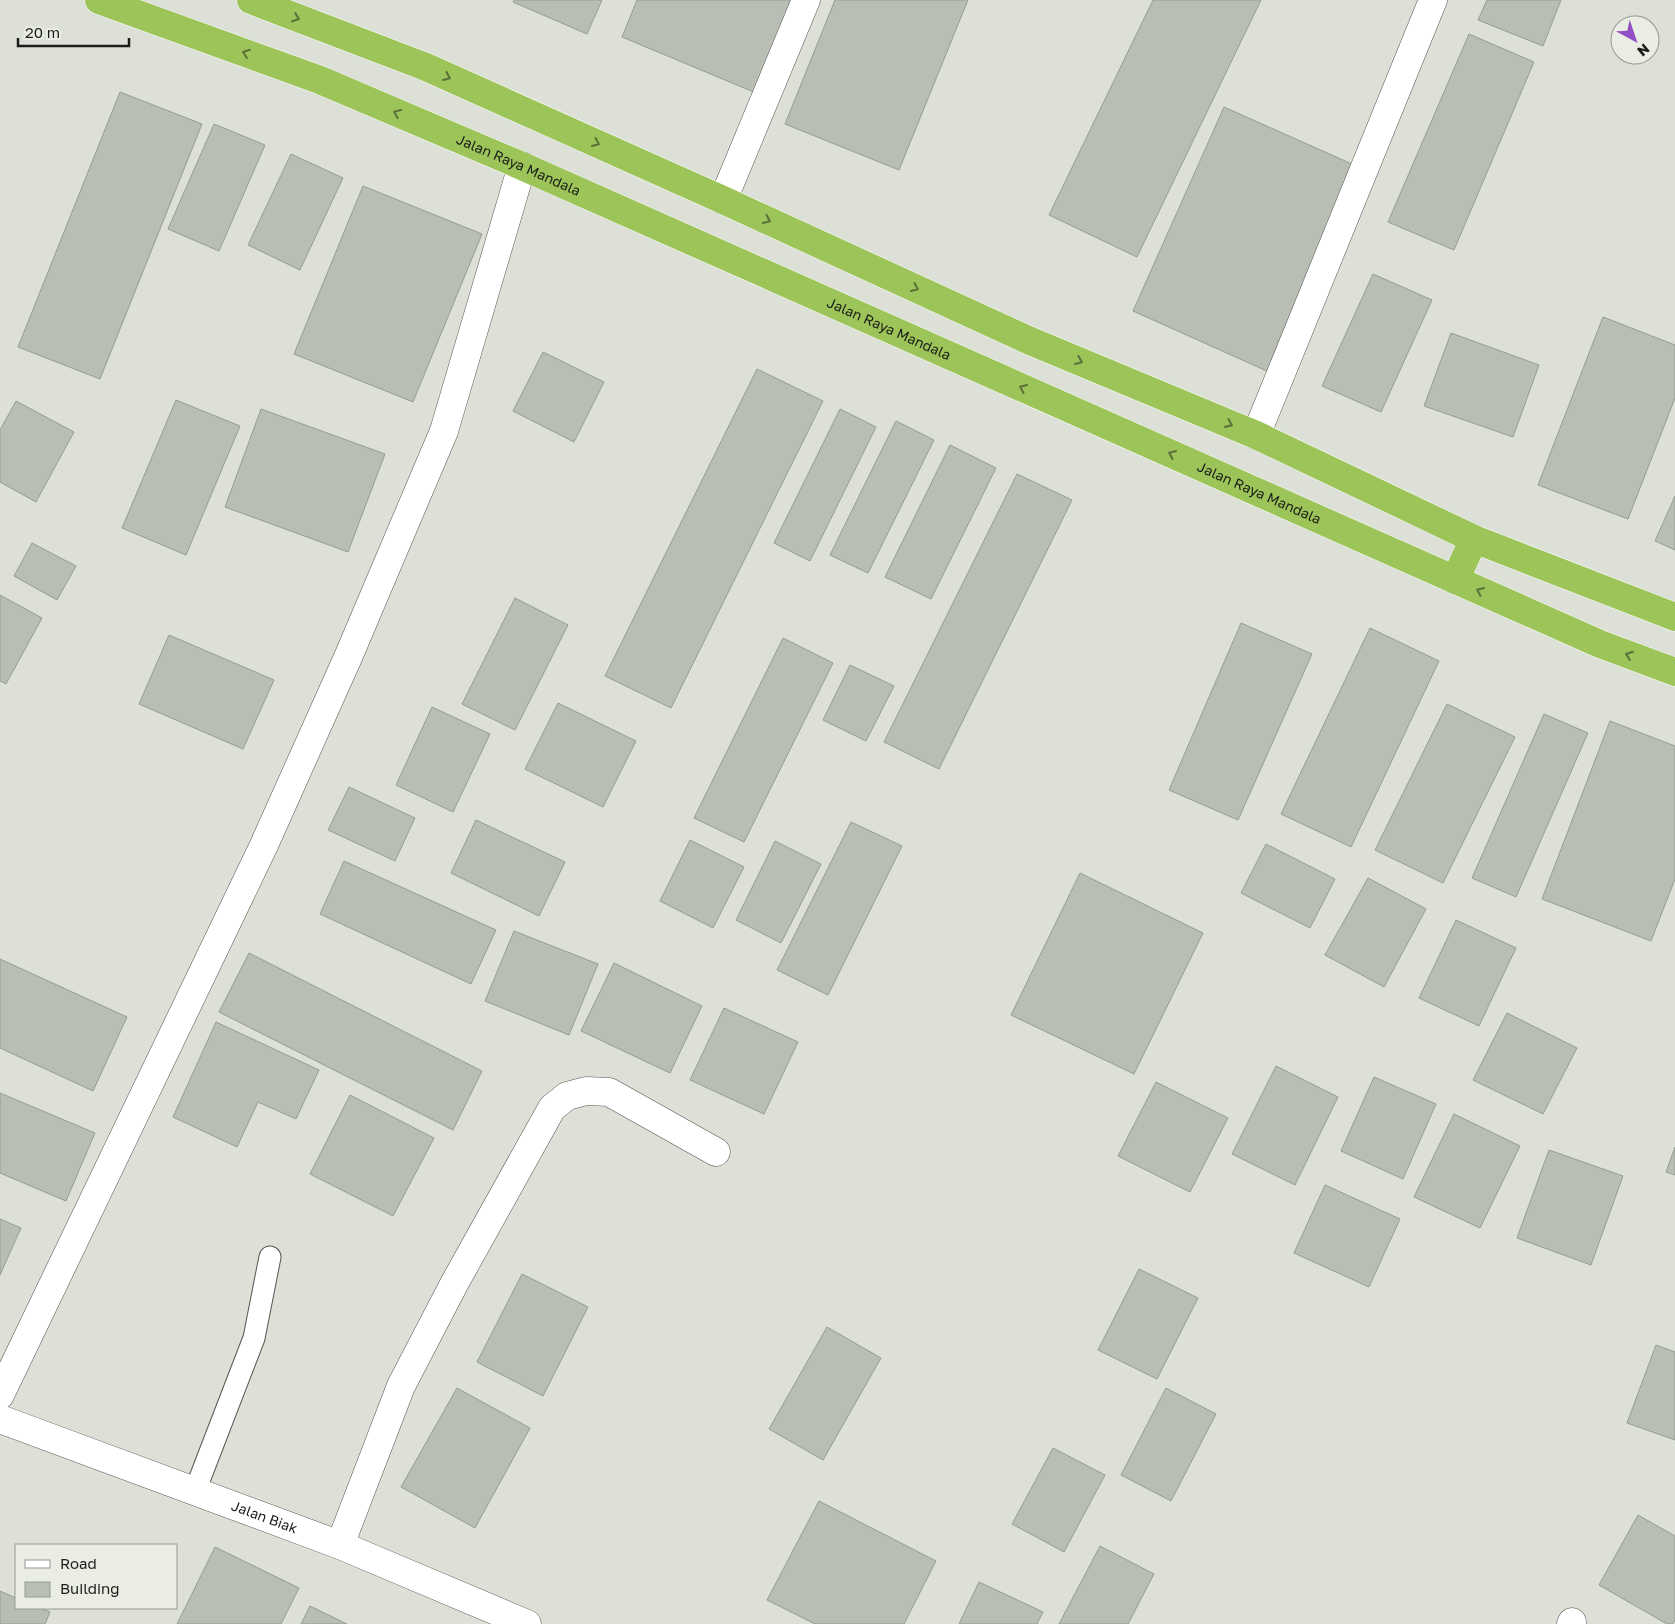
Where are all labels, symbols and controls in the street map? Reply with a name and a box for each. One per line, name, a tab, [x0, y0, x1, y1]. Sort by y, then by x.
one-way arrow	[291, 11, 300, 22]
scale bar	[18, 15, 129, 47]
north arrow	[1610, 15, 1660, 65]
text: 20 m	[25, 23, 60, 41]
text: N	[1634, 40, 1653, 60]
one-way arrow	[242, 49, 250, 59]
one-way arrow	[442, 71, 451, 81]
one-way arrow	[393, 108, 402, 119]
street label: Jalan Raya Mandala	[454, 130, 583, 199]
one-way arrow	[591, 137, 600, 148]
one-way arrow	[762, 214, 771, 225]
one-way arrow	[910, 281, 919, 292]
street label: Jalan Raya Mandala	[825, 293, 954, 363]
one-way arrow	[1074, 355, 1083, 366]
one-way arrow	[1019, 384, 1028, 394]
one-way arrow	[1224, 417, 1233, 428]
one-way arrow	[1168, 449, 1177, 460]
street label: Jalan Raya Mandala	[1195, 458, 1324, 527]
one-way arrow	[1476, 586, 1485, 597]
one-way arrow	[1626, 651, 1634, 661]
street label: Jalan Biak	[229, 1497, 300, 1537]
legend	[15, 1544, 178, 1609]
text: Road	[60, 1554, 97, 1572]
text: Building	[60, 1579, 120, 1597]

